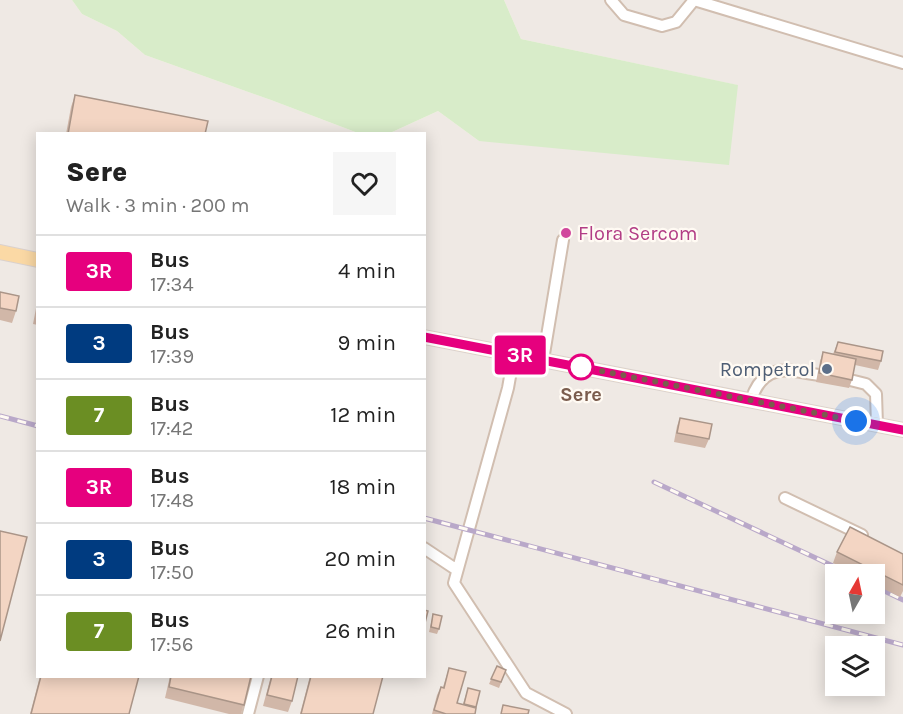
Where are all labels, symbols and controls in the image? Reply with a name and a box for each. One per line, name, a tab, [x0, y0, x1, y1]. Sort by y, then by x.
button: heart	[333, 152, 396, 215]
text: Sere	[66, 155, 127, 188]
text: Walk · 3 min · 200 m	[66, 194, 249, 217]
place label: Flora Sercom	[578, 222, 698, 245]
marker: Flora Sercom	[559, 226, 573, 240]
text: Bus	[150, 247, 190, 273]
text: 4 min	[338, 258, 396, 284]
text: 3R	[86, 259, 112, 283]
text: 17:34	[150, 273, 194, 296]
text: Bus	[150, 319, 190, 345]
text: 9 min	[338, 330, 396, 356]
text: 3	[92, 331, 106, 355]
line badge: 3R	[493, 336, 547, 374]
text: 3R	[507, 343, 533, 367]
text: 17:39	[150, 345, 194, 368]
marker: Sere	[568, 354, 594, 380]
place label: Rompetrol	[720, 358, 815, 381]
marker: Rompetrol	[820, 362, 834, 376]
place label: Sere	[560, 383, 602, 406]
text: Bus	[150, 391, 190, 417]
text: 12 min	[330, 402, 396, 428]
text: 7	[94, 403, 104, 427]
your location	[841, 406, 871, 436]
text: 17:42	[150, 417, 193, 440]
text: Bus	[150, 463, 190, 489]
text: 18 min	[330, 474, 396, 500]
text: 3R	[86, 475, 112, 499]
text: 17:48	[150, 489, 194, 512]
text: Bus	[150, 535, 190, 561]
text: 20 min	[325, 546, 396, 572]
text: 3	[92, 547, 106, 571]
text: 17:50	[150, 561, 194, 584]
north arrow	[825, 564, 885, 624]
map controls	[825, 564, 885, 696]
text: Bus	[150, 607, 190, 633]
text: 26 min	[325, 618, 396, 644]
text: 7	[94, 619, 104, 643]
text: 17:56	[150, 633, 193, 656]
button: layers	[825, 636, 885, 696]

